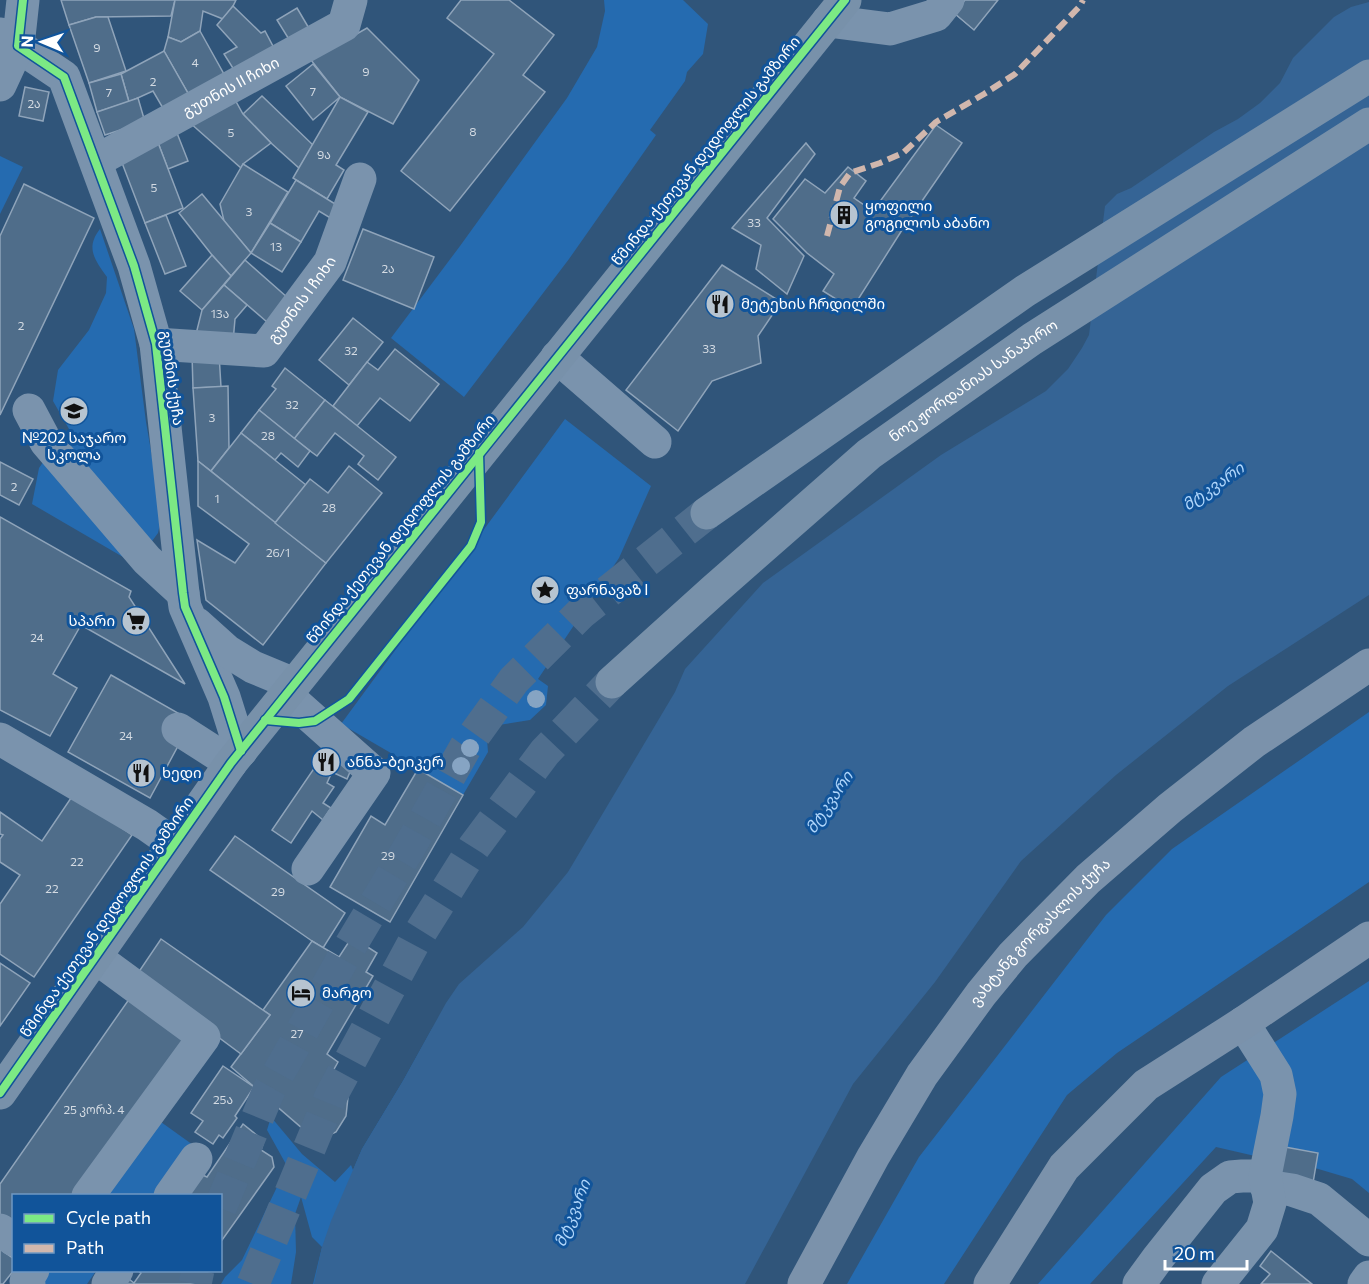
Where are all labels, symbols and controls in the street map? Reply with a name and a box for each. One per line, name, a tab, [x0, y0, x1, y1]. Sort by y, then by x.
north arrow	[12, 12, 72, 72]
street label: წმინდა ქეთევან დედოფლის გამზირი	[607, 32, 804, 269]
text: N	[17, 35, 36, 48]
house number: 9	[93, 40, 101, 54]
street label: გუთნის II ჩიხი	[179, 52, 282, 121]
house number: 4	[191, 55, 199, 69]
house number: 9	[362, 64, 370, 78]
house number: 2	[150, 74, 157, 88]
house number: 7	[310, 84, 316, 98]
house number: 7	[106, 85, 112, 99]
house number: 2ა	[27, 96, 41, 110]
house number: 8	[469, 124, 477, 138]
house number: 5	[228, 125, 235, 139]
house number: 9ა	[317, 147, 331, 161]
house number: 5	[151, 180, 158, 194]
place label: ყოფილი გოგილოს აბანო	[865, 196, 990, 232]
building icon: ყოფილი გოგილოს აბანო	[828, 199, 860, 231]
house number: 3	[246, 204, 253, 218]
house number: 33	[747, 215, 761, 229]
house number: 13	[270, 239, 282, 253]
street label: გუთნის I ჩიხი	[263, 254, 339, 347]
house number: 2ა	[381, 261, 395, 275]
restaurant icon: მეტეხის ჩრდილში	[704, 288, 736, 320]
place label: მეტეხის ჩრდილში	[741, 294, 885, 313]
house number: 13ა	[211, 306, 229, 320]
street label: ნოე ჟორდანიას სანაპირო	[885, 315, 1060, 445]
house number: 2	[18, 318, 25, 332]
street label: გუთნის ქუჩა	[156, 329, 189, 427]
house number: 33	[702, 341, 716, 355]
house number: 32	[344, 343, 358, 357]
school or university icon: №202 საჯარო სკოლა	[58, 395, 90, 427]
house number: 32	[285, 397, 299, 411]
house number: 3	[209, 410, 216, 424]
street label: წმინდა ქეთევან დედოფლის გამზირი	[302, 410, 499, 647]
place label: №202 საჯარო სკოლა	[22, 428, 126, 464]
house number: 28	[261, 428, 275, 442]
water label: მტკვარი	[1178, 457, 1248, 514]
house number: 2	[11, 479, 18, 493]
house number: 1	[214, 491, 220, 505]
house number: 28	[322, 500, 336, 514]
house number: 26/1	[266, 545, 290, 559]
place icon: ფარნავაზ I	[529, 574, 561, 606]
place label: ფარნავაზ I	[566, 580, 649, 599]
supermarket icon: სპარი	[120, 605, 152, 637]
place label: სპარი	[68, 611, 115, 629]
house number: 24	[30, 630, 44, 644]
house number: 24	[119, 728, 133, 742]
restaurant icon: ანნა-ბეიკერ	[310, 746, 342, 778]
place label: ანნა-ბეიკერ	[347, 752, 444, 771]
restaurant icon: ხედი	[125, 757, 157, 789]
place label: ხედი	[162, 763, 202, 782]
water label: მტკვარი	[801, 766, 857, 837]
street label: წმინდა ქეთევან დედოფლის გამზირი	[16, 793, 197, 1041]
house number: 29	[381, 848, 395, 862]
house number: 22	[70, 854, 84, 868]
street label: ვახტანგ გორგასლის ქუჩა	[965, 854, 1114, 1009]
house number: 22	[45, 881, 59, 895]
house number: 29	[271, 884, 285, 898]
hotel icon: მარგო	[285, 977, 317, 1009]
place label: მარგო	[322, 983, 372, 1002]
house number: 27	[291, 1026, 303, 1040]
house number: 25ა	[213, 1092, 233, 1106]
house number: 25 კორპ. 4	[63, 1102, 125, 1117]
water label: მტკვარი	[549, 1176, 595, 1249]
legend	[12, 1194, 222, 1272]
text: Cycle path	[66, 1206, 151, 1228]
scale bar	[1165, 1233, 1248, 1271]
text: Path	[66, 1236, 104, 1258]
text: 20 m	[1174, 1242, 1215, 1264]

